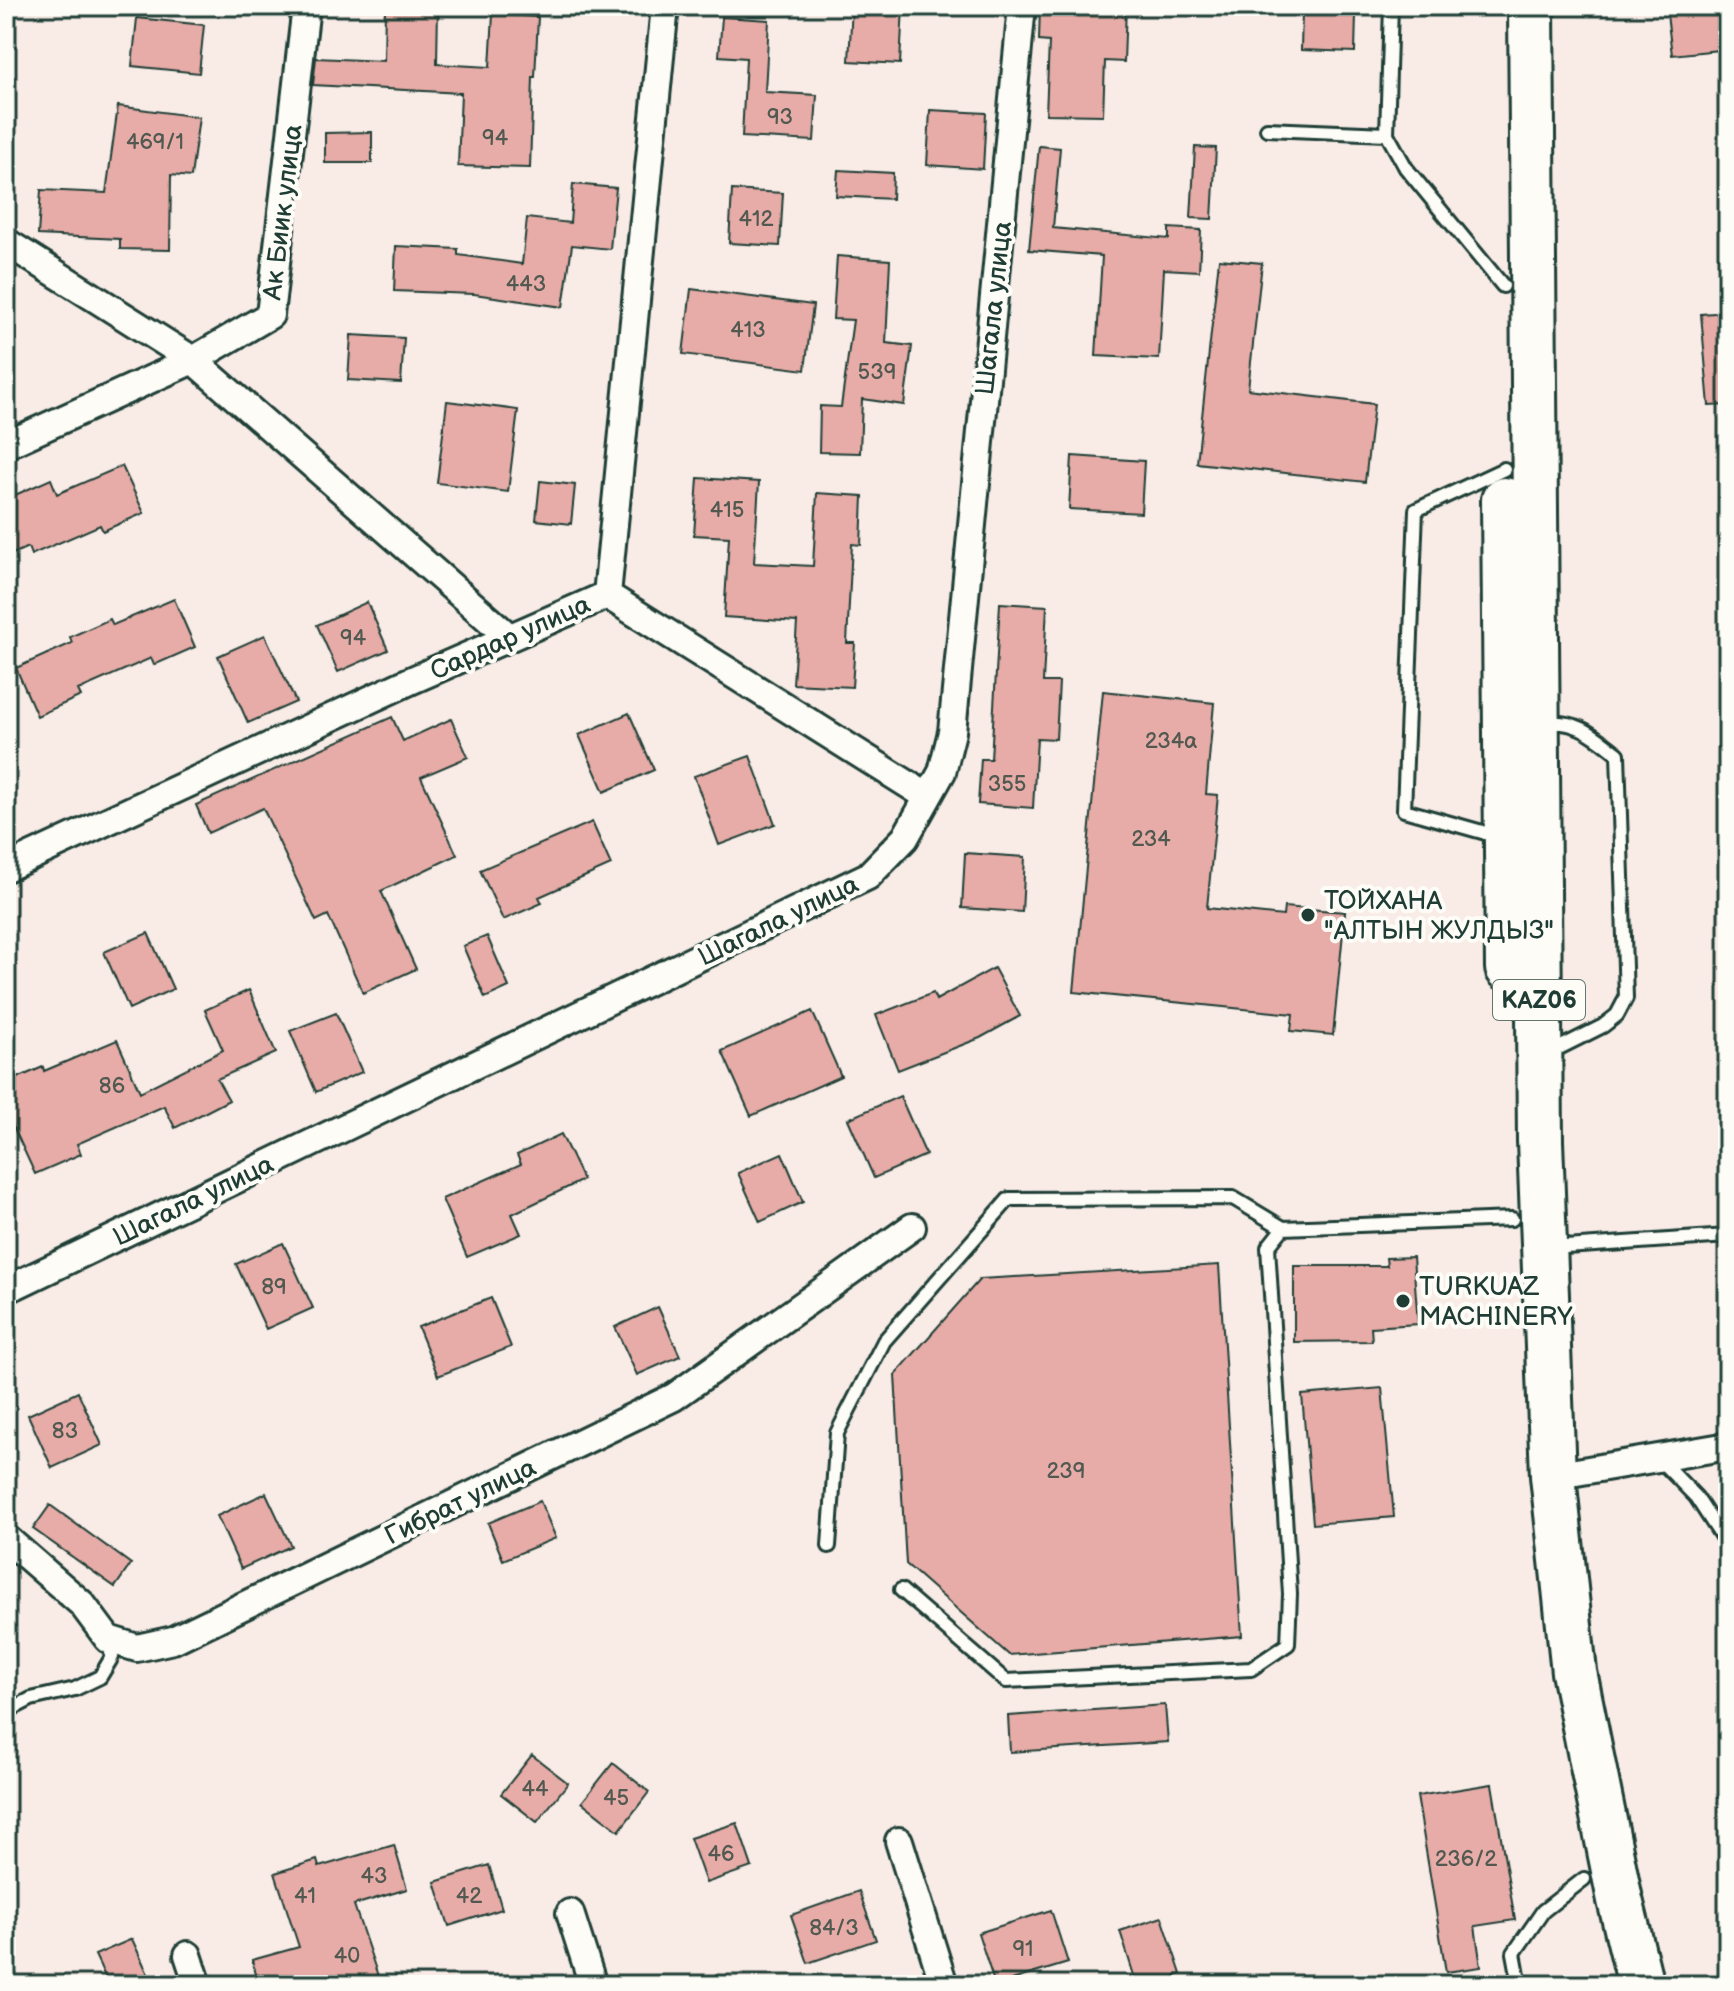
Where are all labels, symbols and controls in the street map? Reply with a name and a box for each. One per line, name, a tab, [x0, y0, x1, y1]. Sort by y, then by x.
house number: 93	[767, 104, 793, 131]
street label: Ак Биик улица	[257, 123, 310, 303]
house number: 94	[482, 125, 509, 152]
house number: 469/1	[126, 129, 184, 156]
house number: 412	[739, 206, 773, 233]
street label: Шагала улица	[970, 220, 1019, 397]
house number: 443	[506, 271, 546, 298]
house number: 413	[730, 317, 766, 344]
house number: 539	[858, 359, 896, 386]
house number: 415	[710, 497, 744, 524]
street label: Сардар улица	[426, 589, 595, 687]
house number: 94	[340, 625, 367, 652]
house number: 234а	[1145, 728, 1197, 755]
house number: 355	[988, 771, 1026, 798]
house number: 234	[1131, 826, 1171, 853]
street label: Шагала улица	[693, 869, 864, 974]
place label: ТОЙХАНА "АЛТЫН ЖУЛДЫЗ"	[1324, 886, 1554, 947]
marker: ТОЙХАНА "АЛТЫН ЖУЛДЫЗ"	[1299, 906, 1317, 924]
road number: KАZ06	[1493, 980, 1585, 1020]
house number: 86	[99, 1073, 125, 1100]
street label: Шагала улица	[108, 1149, 279, 1254]
place label: TURKUAZ MACHINERY	[1419, 1272, 1573, 1333]
house number: 89	[261, 1274, 287, 1301]
marker: TURKUAZ MACHINERY	[1394, 1292, 1412, 1310]
house number: 83	[52, 1418, 78, 1445]
street label: Гибрат улица	[380, 1452, 541, 1552]
house number: 239	[1047, 1458, 1085, 1485]
house number: 44	[522, 1776, 549, 1803]
house number: 45	[603, 1785, 629, 1812]
house number: 46	[708, 1841, 734, 1868]
house number: 236/2	[1435, 1846, 1497, 1873]
house number: 43	[361, 1863, 387, 1890]
house number: 41	[294, 1883, 316, 1910]
house number: 42	[456, 1883, 482, 1910]
house number: 84/3	[809, 1915, 859, 1942]
house number: 91	[1012, 1936, 1034, 1963]
house number: 40	[334, 1943, 360, 1970]

